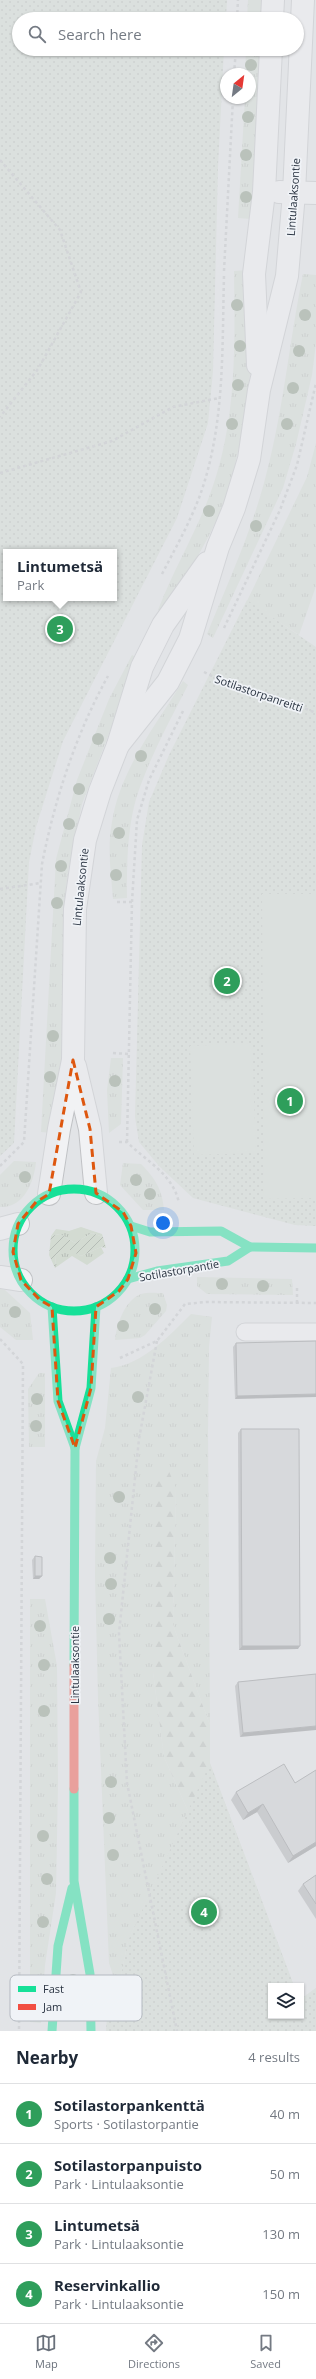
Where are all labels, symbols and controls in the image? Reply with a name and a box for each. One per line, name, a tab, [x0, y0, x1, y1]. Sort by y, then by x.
search box	[12, 12, 304, 56]
icon: search	[26, 23, 48, 45]
text: Search here	[58, 24, 142, 44]
north arrow	[220, 68, 256, 104]
street label: Lintulaaksontie	[283, 157, 303, 237]
popup	[3, 549, 117, 601]
text: Lintumetsä	[17, 556, 103, 576]
text: Park	[17, 576, 44, 594]
pin: 3	[47, 614, 73, 644]
street label: Sotilastorpanreitti	[213, 671, 305, 715]
street label: Lintulaaksontie	[68, 847, 92, 927]
pin: 2	[214, 966, 240, 996]
pin: 1	[277, 1086, 303, 1116]
your location	[153, 1213, 173, 1233]
street label: Sotilastorpantie	[138, 1256, 220, 1284]
street label: Lintulaaksontie	[67, 1626, 82, 1704]
pin: 4	[191, 1897, 217, 1927]
legend	[10, 1975, 142, 2021]
text: Fast	[43, 1981, 64, 1996]
map controls	[268, 1983, 304, 2019]
button: layers	[268, 1983, 304, 2019]
text: Jam	[42, 1999, 62, 2014]
text: Nearby	[16, 2046, 78, 2069]
text: 4 results	[248, 2048, 300, 2066]
text: Sotilastorpankenttä	[54, 2095, 205, 2115]
text: 1	[25, 2105, 33, 2123]
text: 40 m	[270, 2105, 300, 2123]
text: Sports · Sotilastorpantie	[54, 2115, 199, 2133]
text: Sotilastorpanpuisto	[54, 2155, 202, 2175]
text: 2	[25, 2165, 33, 2183]
text: 50 m	[270, 2165, 300, 2183]
text: Park · Lintulaaksontie	[54, 2175, 184, 2193]
text: Lintumetsä	[54, 2215, 140, 2235]
text: 3	[25, 2225, 33, 2243]
text: 130 m	[262, 2225, 300, 2243]
text: Park · Lintulaaksontie	[54, 2235, 184, 2253]
text: Reservinkallio	[54, 2275, 160, 2295]
text: 4	[25, 2285, 33, 2303]
text: 150 m	[262, 2285, 300, 2303]
text: Park · Lintulaaksontie	[54, 2295, 184, 2313]
tab: Map	[35, 2332, 58, 2371]
tab: Directions	[128, 2332, 180, 2371]
tab: Saved	[250, 2332, 281, 2371]

